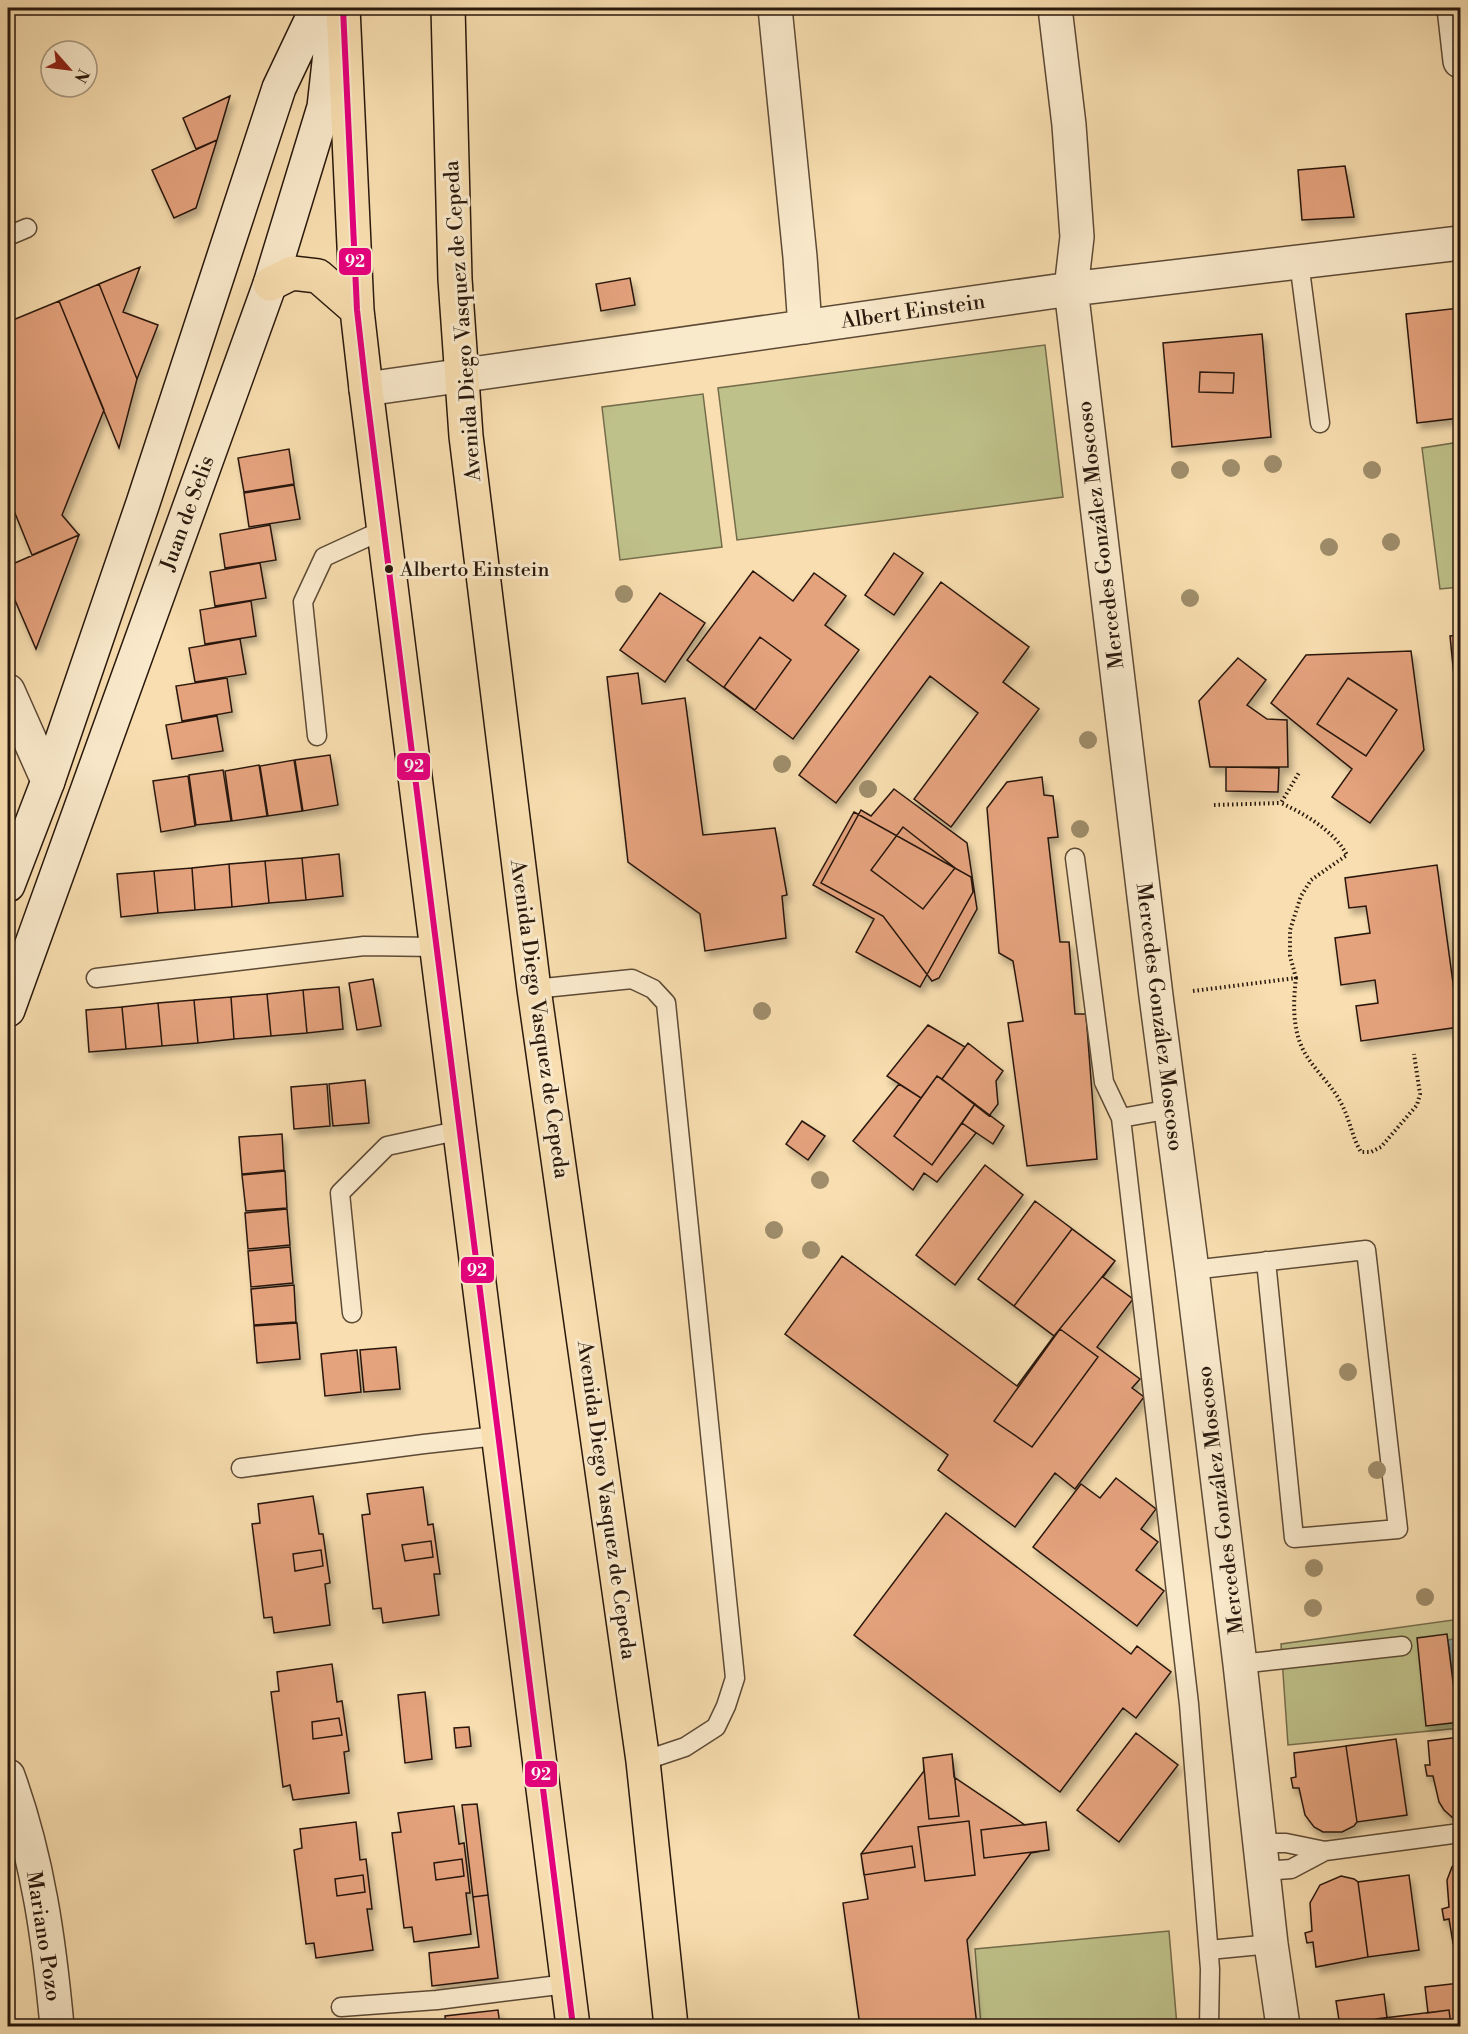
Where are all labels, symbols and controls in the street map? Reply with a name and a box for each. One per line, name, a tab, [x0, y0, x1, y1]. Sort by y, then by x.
north arrow	[39, 39, 99, 99]
text: N	[69, 65, 93, 86]
street label: Avenida Diego Vasquez de Cepeda	[439, 159, 487, 483]
line badge: 92	[338, 247, 372, 276]
text: 92	[345, 252, 365, 272]
street label: Albert Einstein	[838, 289, 987, 335]
street label: Mercedes González Moscoso	[1072, 399, 1130, 670]
street label: Juan de Selis	[155, 452, 221, 575]
place label: Alberto Einstein	[399, 558, 549, 583]
marker: Alberto Einstein	[383, 563, 395, 575]
line badge: 92	[396, 752, 431, 781]
text: 92	[404, 757, 424, 777]
street label: Avenida Diego Vasquez de Cepeda	[504, 857, 574, 1181]
street label: Mercedes González Moscoso	[1130, 882, 1188, 1153]
line badge: 92	[460, 1256, 495, 1284]
text: 92	[467, 1261, 487, 1281]
street label: Avenida Diego Vasquez de Cepeda	[571, 1338, 641, 1662]
street label: Mercedes González Moscoso	[1192, 1364, 1250, 1635]
line badge: 92	[524, 1760, 558, 1788]
text: 92	[531, 1765, 551, 1785]
street label: Mariano Pozo	[20, 1869, 66, 2003]

